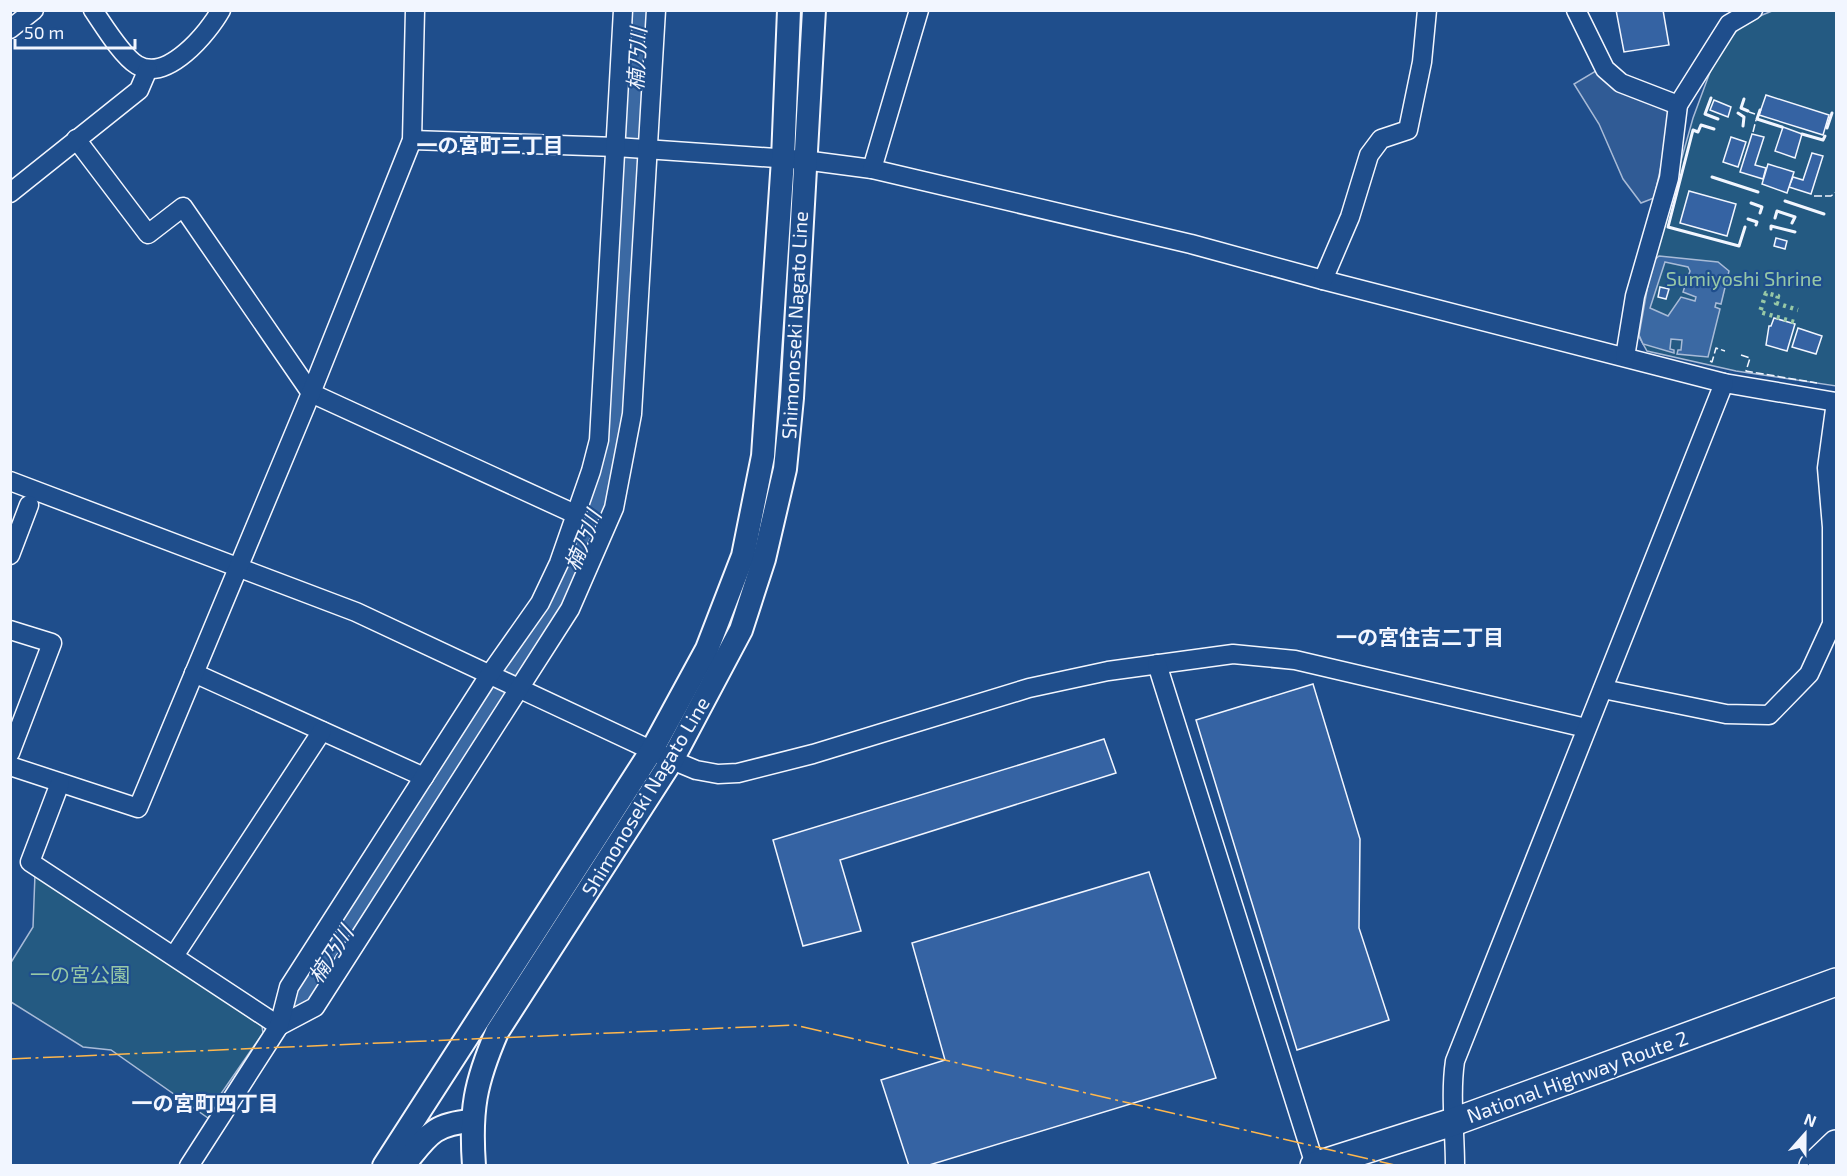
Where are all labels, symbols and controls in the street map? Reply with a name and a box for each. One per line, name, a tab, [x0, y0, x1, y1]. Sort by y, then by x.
scale bar	[15, 12, 135, 50]
text: 50 m	[24, 21, 64, 43]
water label: 楠乃川	[622, 25, 650, 91]
district label: 一の宮町三丁目	[417, 132, 564, 157]
street label: Shimonoseki Nagato Line	[776, 210, 812, 440]
park label: Sumiyoshi Shrine	[1666, 266, 1822, 290]
water label: 楠乃川	[559, 504, 606, 574]
district label: 一の宮住吉二丁目	[1336, 624, 1504, 649]
street label: Shimonoseki Nagato Line	[576, 692, 714, 900]
water label: 楠乃川	[302, 919, 359, 987]
park label: 一の宮公園	[30, 962, 130, 986]
street label: National Highway Route 2	[1463, 1025, 1691, 1127]
district label: 一の宮町四丁目	[132, 1090, 279, 1115]
north arrow	[1775, 1104, 1835, 1164]
text: N	[1802, 1109, 1819, 1130]

